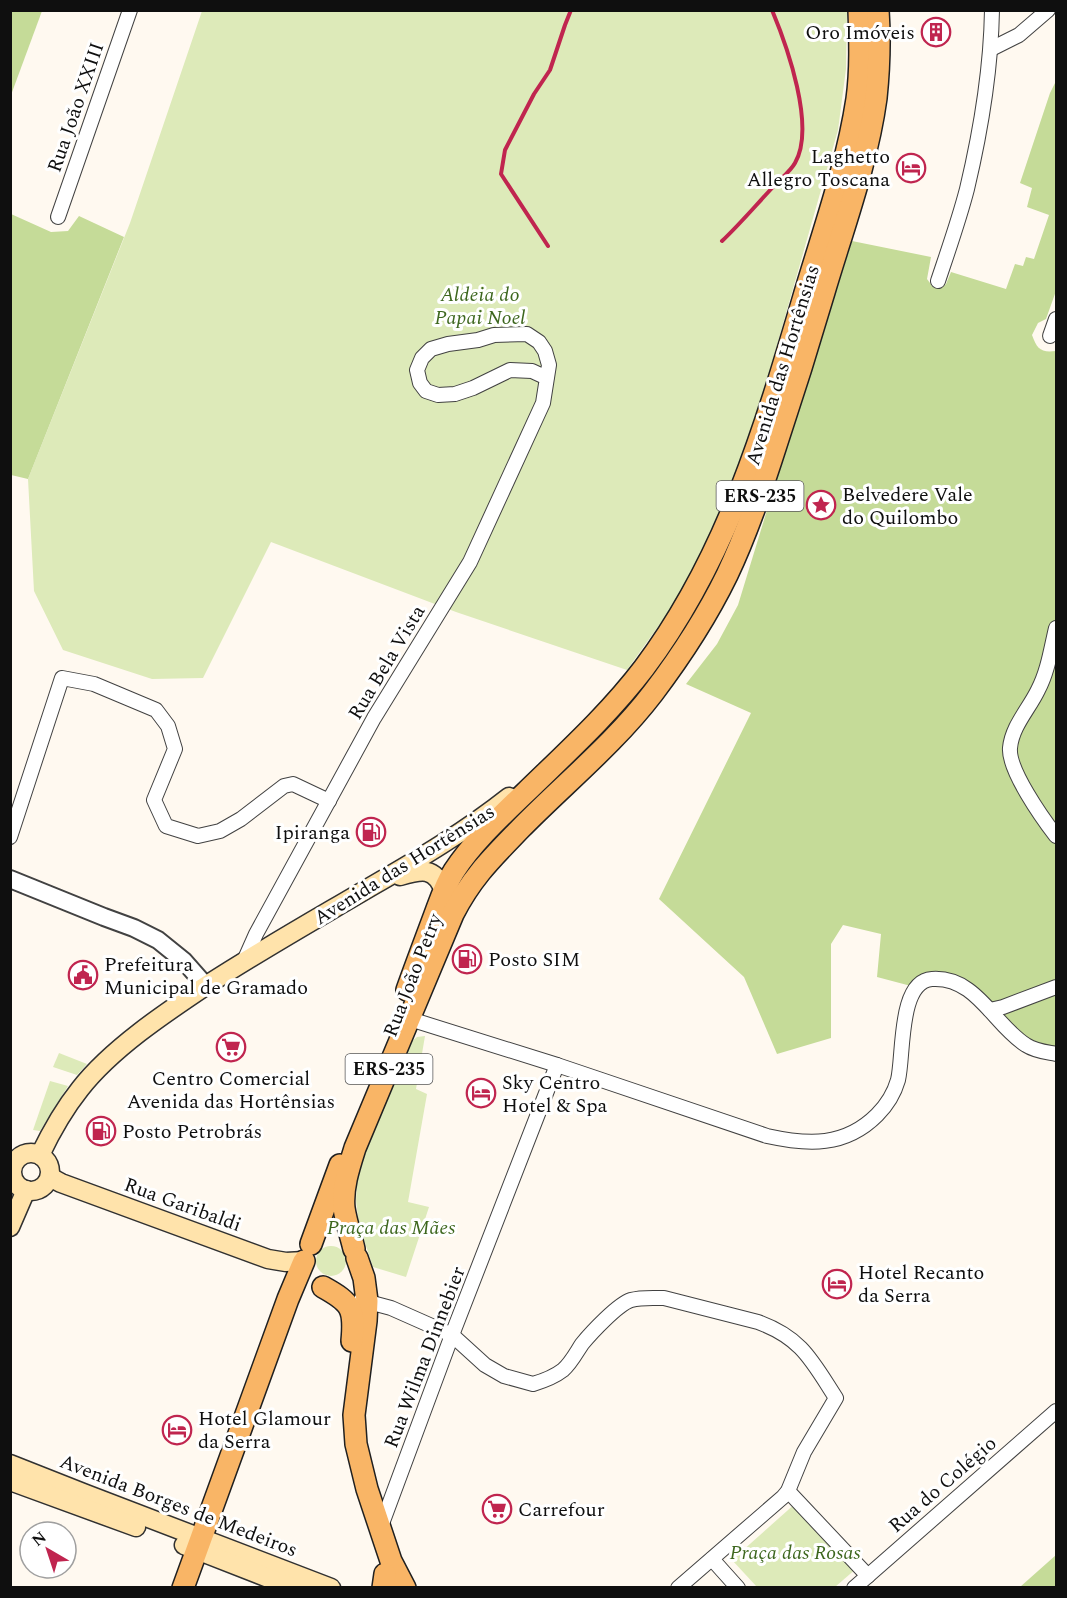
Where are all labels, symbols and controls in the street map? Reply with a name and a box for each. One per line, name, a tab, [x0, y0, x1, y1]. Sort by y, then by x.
building icon: Oro Imóveis	[920, 16, 952, 48]
place label: Oro Imóveis	[805, 18, 915, 48]
street label: Rua João XXIII	[40, 38, 112, 176]
place label: Laghetto Allegro Toscana	[747, 142, 890, 195]
hotel icon: Laghetto Allegro Toscana	[895, 152, 927, 184]
street label: Avenida das Hortênsias	[738, 261, 828, 469]
park label: Aldeia do Papai Noel	[435, 280, 525, 333]
place label: Belvedere Vale do Quilombo	[842, 480, 973, 533]
road number: ERS-235	[716, 481, 804, 511]
place icon: Belvedere Vale do Quilombo	[805, 489, 837, 521]
street label: Rua Bela Vista	[341, 599, 433, 726]
street label: Avenida das Hortênsias	[308, 797, 501, 933]
fuel station icon: Ipiranga	[355, 816, 387, 848]
place label: Ipiranga	[275, 818, 350, 848]
street label: Rua João Petry	[376, 908, 451, 1041]
fuel station icon: Posto SIM	[451, 943, 483, 975]
place label: Posto SIM	[488, 945, 580, 975]
place label: Prefeitura Municipal de Gramado	[104, 950, 308, 1003]
public building icon: Prefeitura Municipal de Gramado	[67, 959, 99, 991]
supermarket icon: Centro Comercial Avenida das Hortênsias	[215, 1031, 247, 1063]
road number: ERS-235	[346, 1054, 432, 1084]
place label: Centro Comercial Avenida das Hortênsias	[127, 1064, 335, 1117]
place label: Sky Centro Hotel & Spa	[502, 1068, 608, 1121]
hotel icon: Sky Centro Hotel & Spa	[465, 1077, 497, 1109]
fuel station icon: Posto Petrobrás	[85, 1115, 117, 1147]
place label: Posto Petrobrás	[122, 1117, 262, 1147]
street label: Rua Garibaldi	[120, 1170, 246, 1240]
park label: Praça das Mães	[327, 1213, 455, 1243]
place label: Hotel Recanto da Serra	[858, 1258, 984, 1311]
street label: Rua Wilma Dinnebier	[376, 1262, 473, 1453]
hotel icon: Hotel Recanto da Serra	[821, 1268, 853, 1300]
place label: Hotel Glamour da Serra	[198, 1404, 331, 1457]
hotel icon: Hotel Glamour da Serra	[161, 1414, 193, 1446]
street label: Rua do Colégio	[882, 1429, 1003, 1540]
street label: Avenida Borges de Medeiros	[55, 1447, 302, 1565]
supermarket icon: Carrefour	[481, 1493, 513, 1525]
place label: Carrefour	[518, 1495, 605, 1525]
north arrow	[18, 1520, 78, 1580]
text: N	[27, 1526, 52, 1553]
park label: Praça das Rosas	[729, 1538, 861, 1568]

